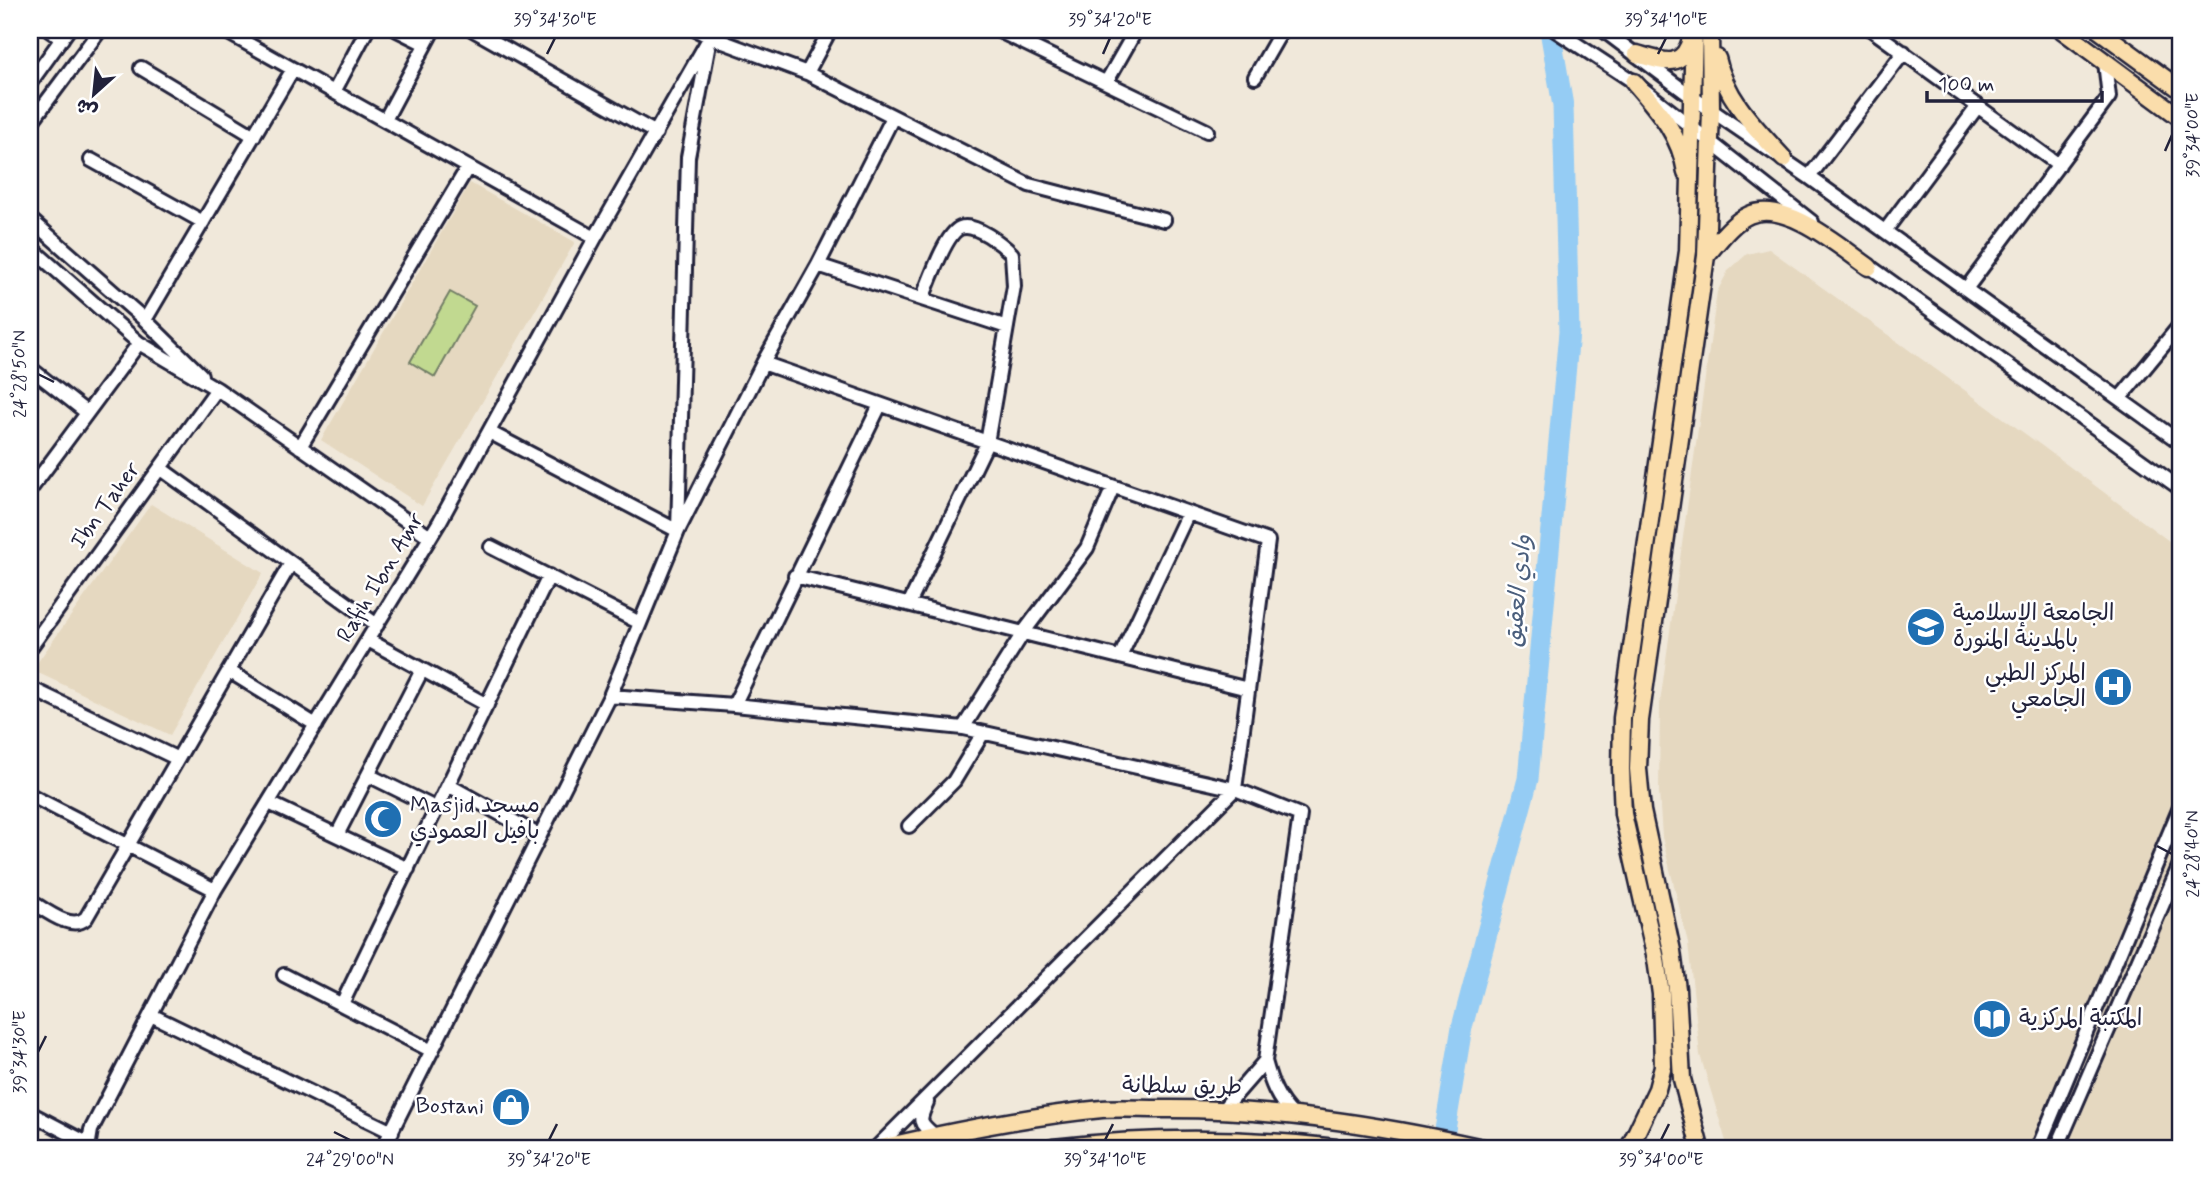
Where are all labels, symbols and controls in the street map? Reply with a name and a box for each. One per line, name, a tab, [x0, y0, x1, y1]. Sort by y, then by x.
text: 39°34'30"E	[513, 8, 597, 32]
text: 39°34'20"E	[1068, 8, 1152, 32]
text: 39°34'10"E	[1624, 8, 1708, 32]
north arrow	[60, 60, 130, 130]
scale bar	[1927, 60, 2102, 104]
text: 100 m	[1938, 71, 1994, 99]
text: ش	[72, 92, 102, 124]
text: 39°34'00"E	[2181, 92, 2205, 178]
text: 24°28'50"N	[8, 330, 32, 418]
street label: Ibn Taher	[64, 456, 148, 556]
street label: Rafih Ibn Amr	[330, 507, 432, 649]
water label: وادي العقيق	[1499, 533, 1539, 649]
place label: الجامعة الإسلامية بالمدينة المنورة	[1953, 599, 2115, 655]
school or university icon: الجامعة الإسلامية بالمدينة المنورة	[1905, 606, 1947, 648]
place label: المركز الطبي الجامعي	[1985, 659, 2086, 719]
hospital icon: المركز الطبي الجامعي	[2092, 666, 2134, 708]
place label: Masjid مسجد بافيل العمودي	[410, 791, 540, 847]
mosque icon: Masjid مسجد بافيل العمودي	[362, 798, 404, 840]
text: 24°28'40"N	[2181, 810, 2205, 898]
library icon: المكتبة المركزية	[1971, 998, 2013, 1040]
place label: المكتبة المركزية	[2019, 1004, 2143, 1034]
text: 39°34'30"E	[8, 1010, 32, 1094]
street label: طريق سلطانة	[1122, 1071, 1242, 1103]
shop icon: Bostani	[490, 1086, 532, 1128]
place label: Bostani	[415, 1092, 484, 1122]
text: 24°29'00"N	[306, 1148, 394, 1172]
text: 39°34'20"E	[507, 1148, 591, 1172]
text: 39°34'10"E	[1063, 1148, 1147, 1172]
text: 39°34'00"E	[1618, 1148, 1704, 1172]

